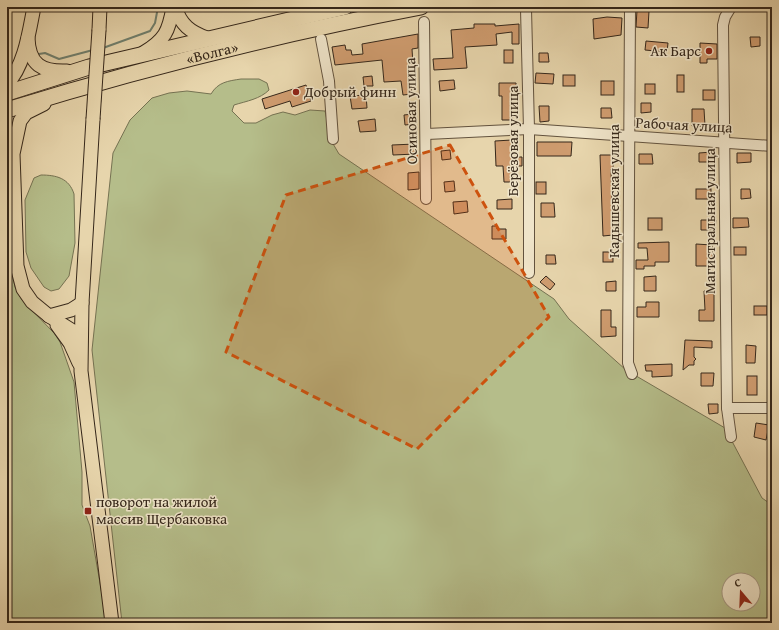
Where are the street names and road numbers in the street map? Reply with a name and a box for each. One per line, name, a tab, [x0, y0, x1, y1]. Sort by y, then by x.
street label: «Волга»	[184, 36, 240, 69]
street label: Осиновая улица	[399, 57, 422, 165]
street label: Берёзовая улица	[502, 85, 523, 196]
street label: Рабочая улица	[635, 111, 734, 138]
street label: Кадышевская улица	[603, 123, 624, 258]
street label: Магистральная улица	[699, 147, 720, 294]

